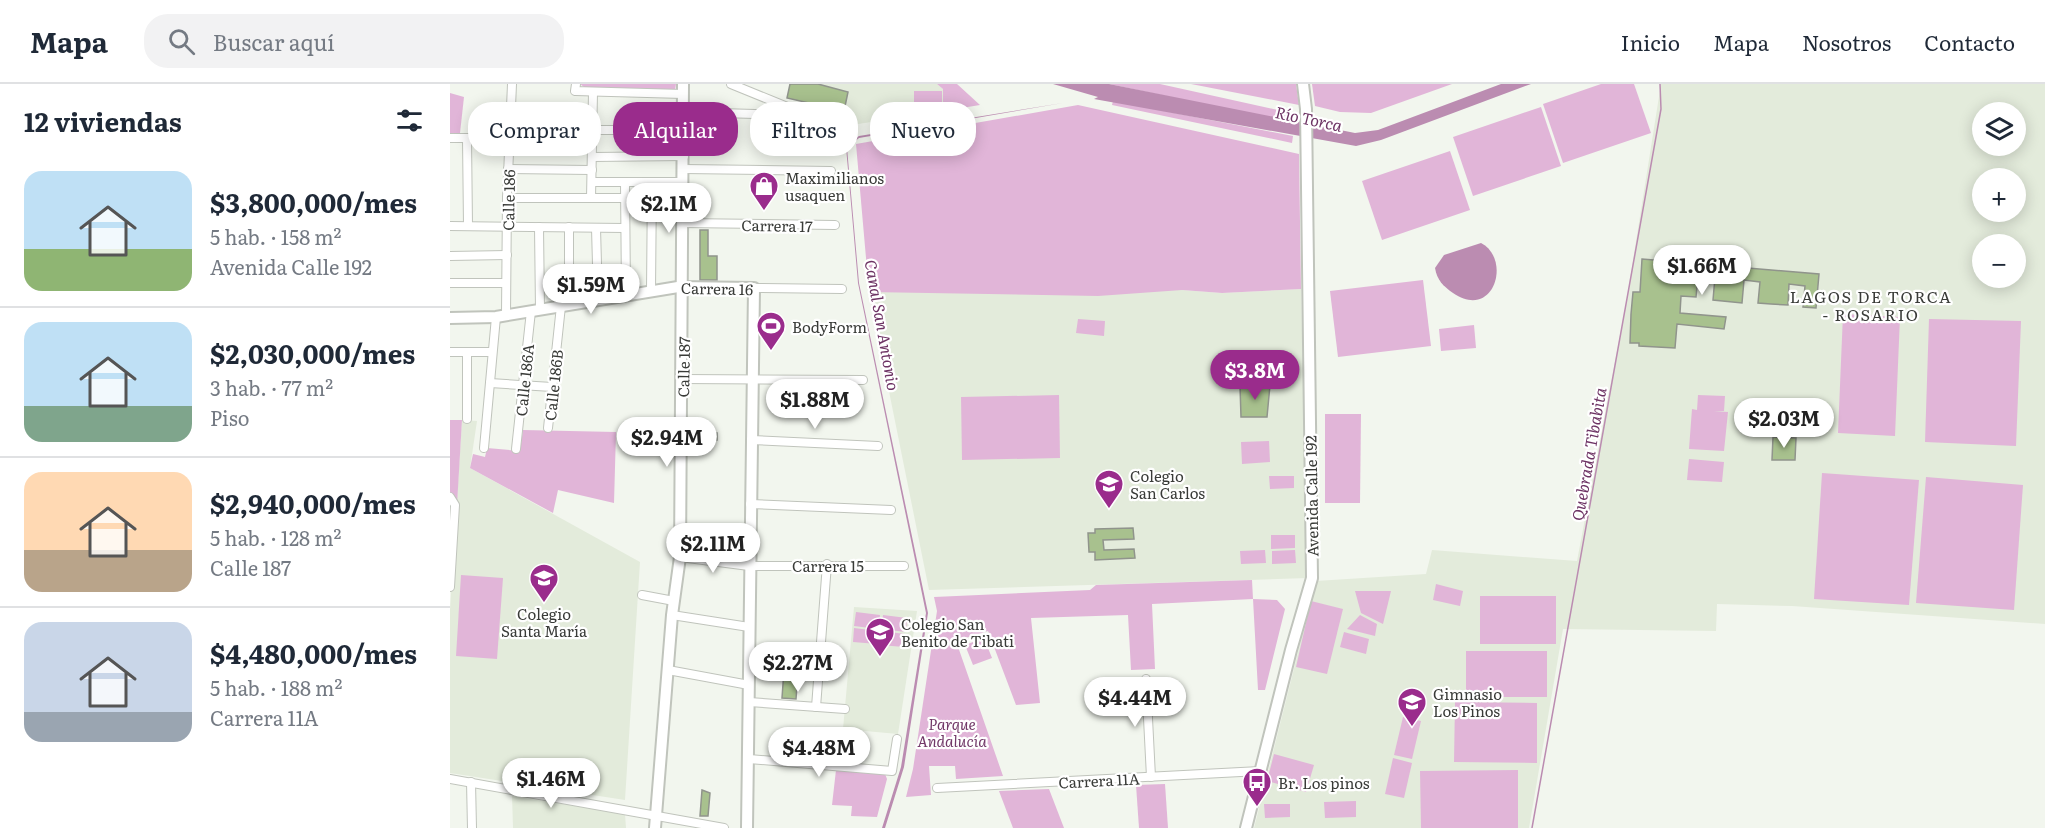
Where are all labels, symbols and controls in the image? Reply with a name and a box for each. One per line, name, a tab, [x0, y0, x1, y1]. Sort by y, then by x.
search box	[144, 14, 564, 68]
text: Mapa	[30, 20, 108, 62]
icon: search	[165, 25, 198, 58]
text: Buscar aquí	[213, 25, 335, 58]
text: Inicio	[1621, 26, 1680, 57]
text: Mapa	[1713, 26, 1769, 57]
text: Nosotros	[1802, 26, 1891, 57]
text: Contacto	[1924, 26, 2015, 57]
water label: Río Torca	[1273, 99, 1346, 137]
text: 12 viviendas	[24, 101, 182, 140]
chip: Comprar	[468, 102, 601, 156]
chip: Alquilar	[613, 102, 738, 156]
chip: Filtros	[750, 102, 858, 156]
chip: Nuevo	[870, 102, 976, 156]
map controls	[1972, 102, 2026, 288]
button: layers	[1972, 102, 2026, 156]
icon: filters	[393, 104, 426, 137]
place label: Maximilianos usaquen	[785, 166, 884, 206]
button: +	[1972, 168, 2026, 222]
street label: Calle 186	[496, 169, 520, 231]
shop icon: Maximilianos usaquen	[748, 170, 780, 212]
text: $3,800,000/mes	[210, 182, 417, 221]
pin: $2.1M	[627, 183, 711, 234]
text: $2.1M	[640, 187, 698, 217]
icon: home	[72, 195, 144, 267]
street label: Carrera 17	[741, 213, 813, 237]
text: 5 hab. · 158 m²	[210, 221, 342, 251]
button: −	[1972, 234, 2026, 288]
pin: $1.66M	[1653, 245, 1751, 296]
text: $1.66M	[1667, 249, 1737, 279]
text: Avenida Calle 192	[210, 251, 372, 281]
water label: Canal San Antonio	[860, 258, 906, 392]
pin: $1.59M	[542, 264, 640, 315]
text: $1.59M	[557, 268, 625, 298]
street label: Carrera 16	[681, 276, 753, 300]
district label: LAGOS DE TORCA - ROSARIO	[1790, 284, 1952, 326]
sports icon: BodyForm	[755, 310, 787, 352]
place label: BodyForm	[792, 315, 867, 338]
text: $2,030,000/mes	[210, 333, 415, 372]
street label: Calle 187	[671, 336, 695, 398]
street label: Calle 186A	[509, 343, 539, 417]
icon: home	[72, 346, 144, 418]
street label: Calle 186B	[538, 348, 568, 422]
pin: $3.8M	[1213, 350, 1297, 401]
text: $3.8M	[1224, 354, 1286, 384]
text: 3 hab. · 77 m²	[210, 372, 333, 402]
pin: $1.88M	[766, 379, 864, 430]
text: $1.88M	[780, 383, 850, 413]
water label: Quebrada Tibabita	[1564, 385, 1612, 523]
pin: $2.03M	[1735, 398, 1833, 449]
text: Piso	[210, 402, 249, 432]
text: $2.03M	[1748, 402, 1820, 432]
pin: $2.94M	[618, 417, 716, 468]
text: $2.94M	[631, 421, 703, 451]
street label: Avenida Calle 192	[1298, 435, 1324, 557]
place label: Colegio San Carlos	[1130, 464, 1205, 504]
school or university icon: Colegio San Carlos	[1093, 468, 1125, 510]
text: $2,940,000/mes	[210, 483, 416, 522]
icon: home	[72, 496, 144, 568]
text: 5 hab. · 128 m²	[210, 522, 341, 552]
pin: $2.11M	[664, 523, 762, 574]
text: $2.11M	[680, 527, 746, 557]
text: Calle 187	[210, 552, 291, 582]
street label: Carrera 15	[792, 554, 864, 577]
school or university icon: Colegio Santa María	[528, 562, 560, 604]
place label: Colegio Santa María	[501, 602, 588, 642]
place label: Colegio San Benito de Tibati	[901, 612, 1014, 652]
school or university icon: Colegio San Benito de Tibati	[864, 616, 896, 658]
text: $4,480,000/mes	[210, 633, 417, 672]
pin: $2.27M	[749, 642, 847, 693]
icon: home	[72, 646, 144, 718]
text: $2.27M	[763, 646, 833, 676]
text: 5 hab. · 188 m²	[210, 672, 342, 702]
pin: $4.44M	[1086, 677, 1184, 728]
text: $4.44M	[1098, 681, 1172, 711]
place label: Gimnasio Los Pinos	[1433, 682, 1502, 722]
school or university icon: Gimnasio Los Pinos	[1396, 686, 1428, 728]
text: Carrera 11A	[210, 702, 318, 732]
park label: Parque Andalucía	[917, 712, 987, 752]
pin: $4.48M	[770, 727, 868, 778]
text: $4.48M	[782, 731, 856, 761]
pin: $1.46M	[502, 758, 600, 809]
text: $1.46M	[516, 762, 586, 792]
street label: Carrera 11A	[1058, 766, 1140, 794]
bus stop icon: Br. Los pinos	[1241, 766, 1273, 808]
place label: Br. Los pinos	[1278, 771, 1370, 794]

